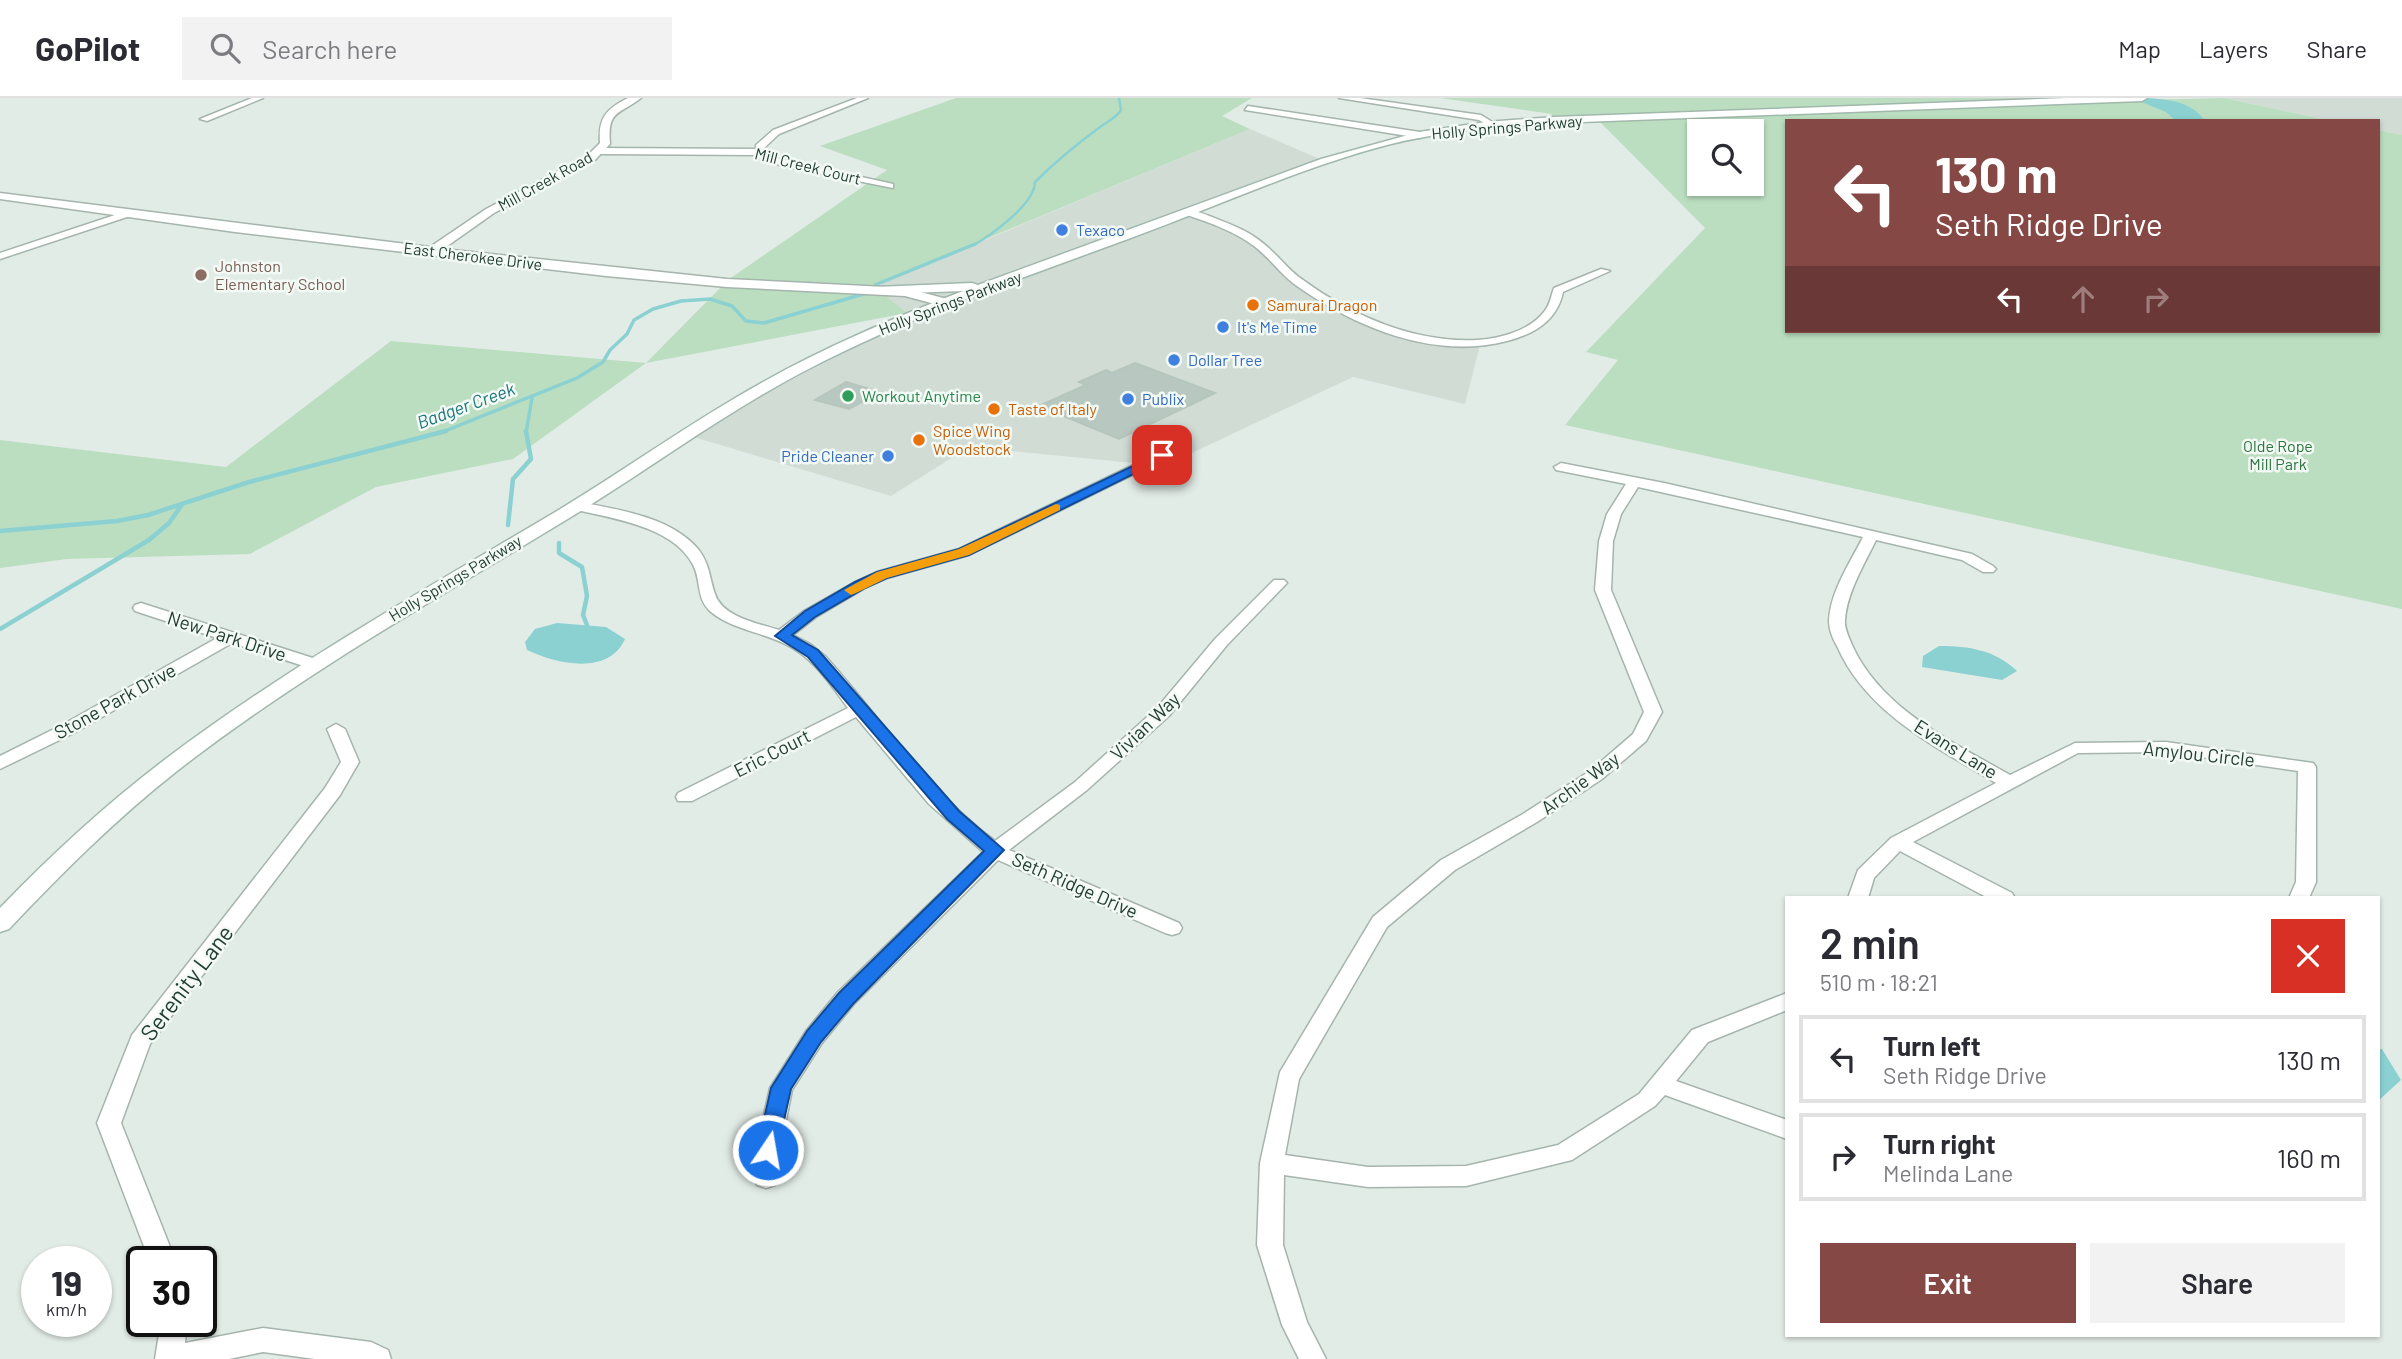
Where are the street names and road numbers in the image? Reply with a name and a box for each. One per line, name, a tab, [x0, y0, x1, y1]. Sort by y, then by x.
street label: Holly Springs Parkway	[1431, 110, 1584, 143]
street label: Mill Creek Court	[753, 143, 863, 188]
street label: Mill Creek Road	[494, 147, 595, 214]
street label: East Cherokee Drive	[403, 238, 543, 273]
street label: Holly Springs Parkway	[876, 266, 1024, 339]
street label: Holly Springs Parkway	[385, 530, 525, 625]
street label: New Park Drive	[165, 605, 290, 666]
street label: Stone Park Drive	[50, 658, 180, 743]
street label: Vivian Way	[1105, 687, 1184, 764]
street label: Evans Lane	[1910, 714, 2002, 783]
street label: Eric Court	[730, 723, 814, 782]
street label: Amylou Circle	[2142, 736, 2256, 771]
street label: Archie Way	[1536, 746, 1624, 819]
street label: Seth Ridge Drive	[1009, 847, 1142, 923]
street label: Serenity Lane	[134, 919, 239, 1046]

